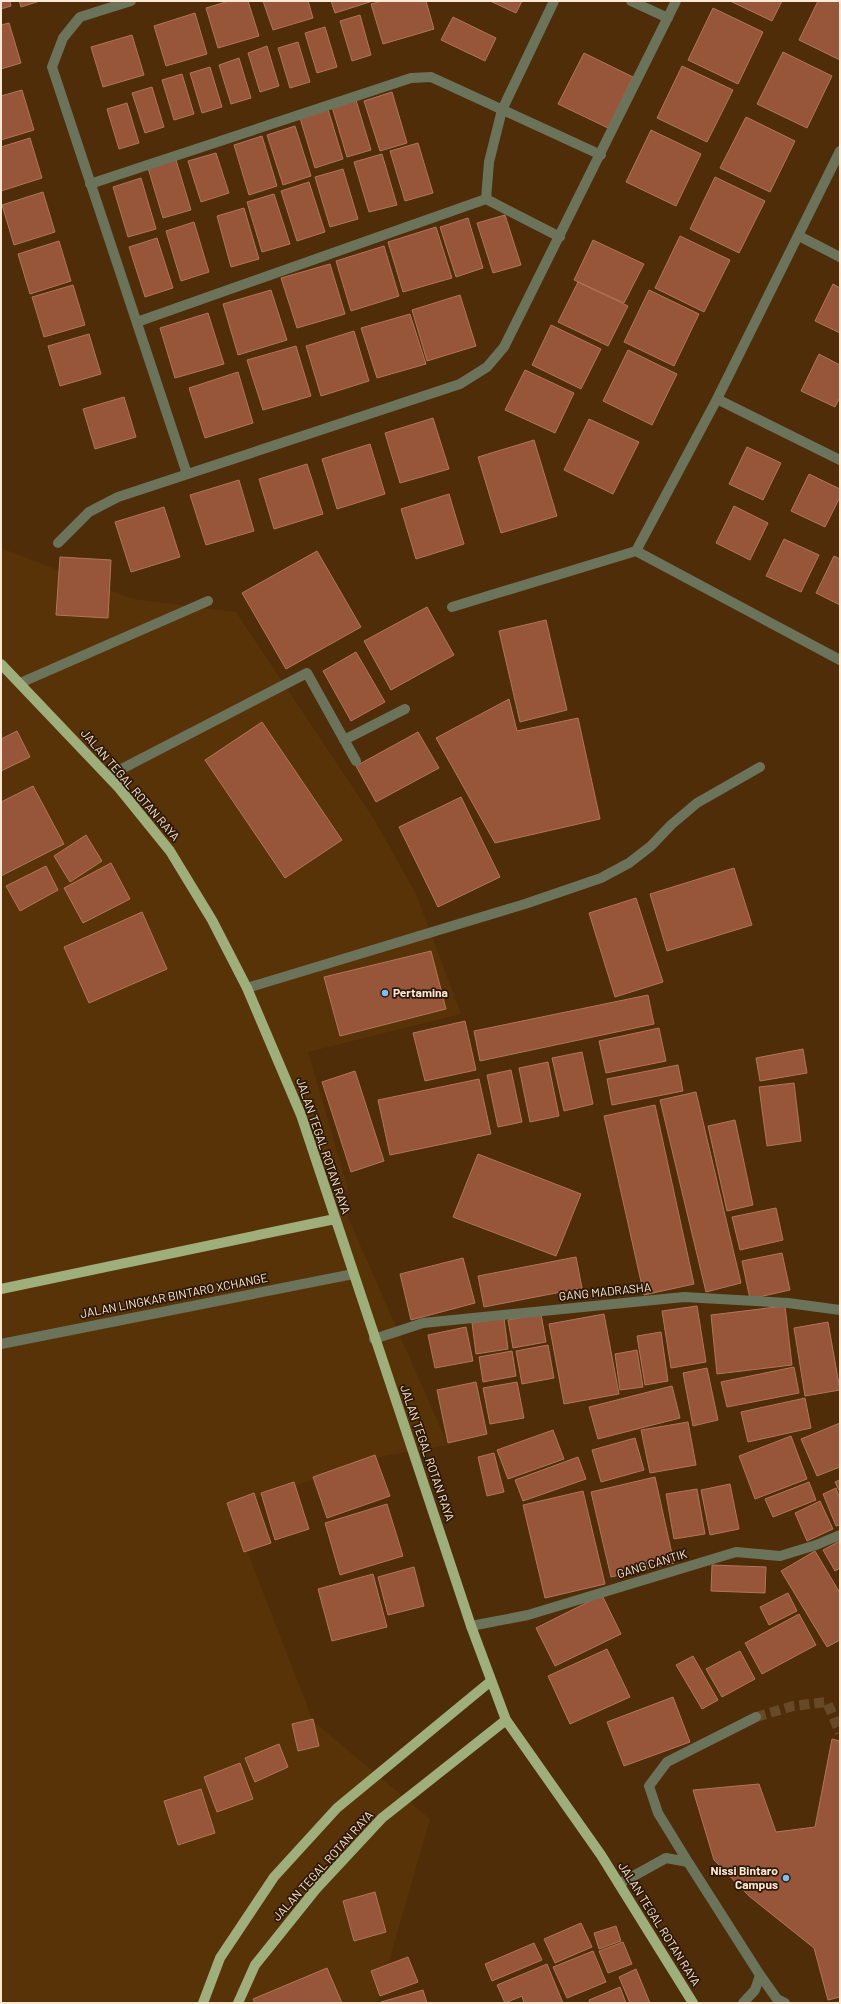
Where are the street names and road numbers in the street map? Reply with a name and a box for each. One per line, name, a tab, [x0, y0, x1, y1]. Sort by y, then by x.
street label: JALAN TEGAL ROTAN RAYA	[79, 726, 183, 843]
street label: JALAN TEGAL ROTAN RAYA	[294, 1076, 354, 1216]
street label: JALAN LINGKAR BINTARO XCHANGE	[79, 1270, 269, 1320]
street label: GANG MADRASHA	[558, 1279, 652, 1303]
street label: JALAN TEGAL ROTAN RAYA	[398, 1383, 458, 1523]
street label: GANG CANTIK	[615, 1546, 689, 1580]
street label: JALAN TEGAL ROTAN RAYA	[269, 1807, 375, 1923]
street label: JALAN TEGAL ROTAN RAYA	[616, 1859, 704, 1988]

